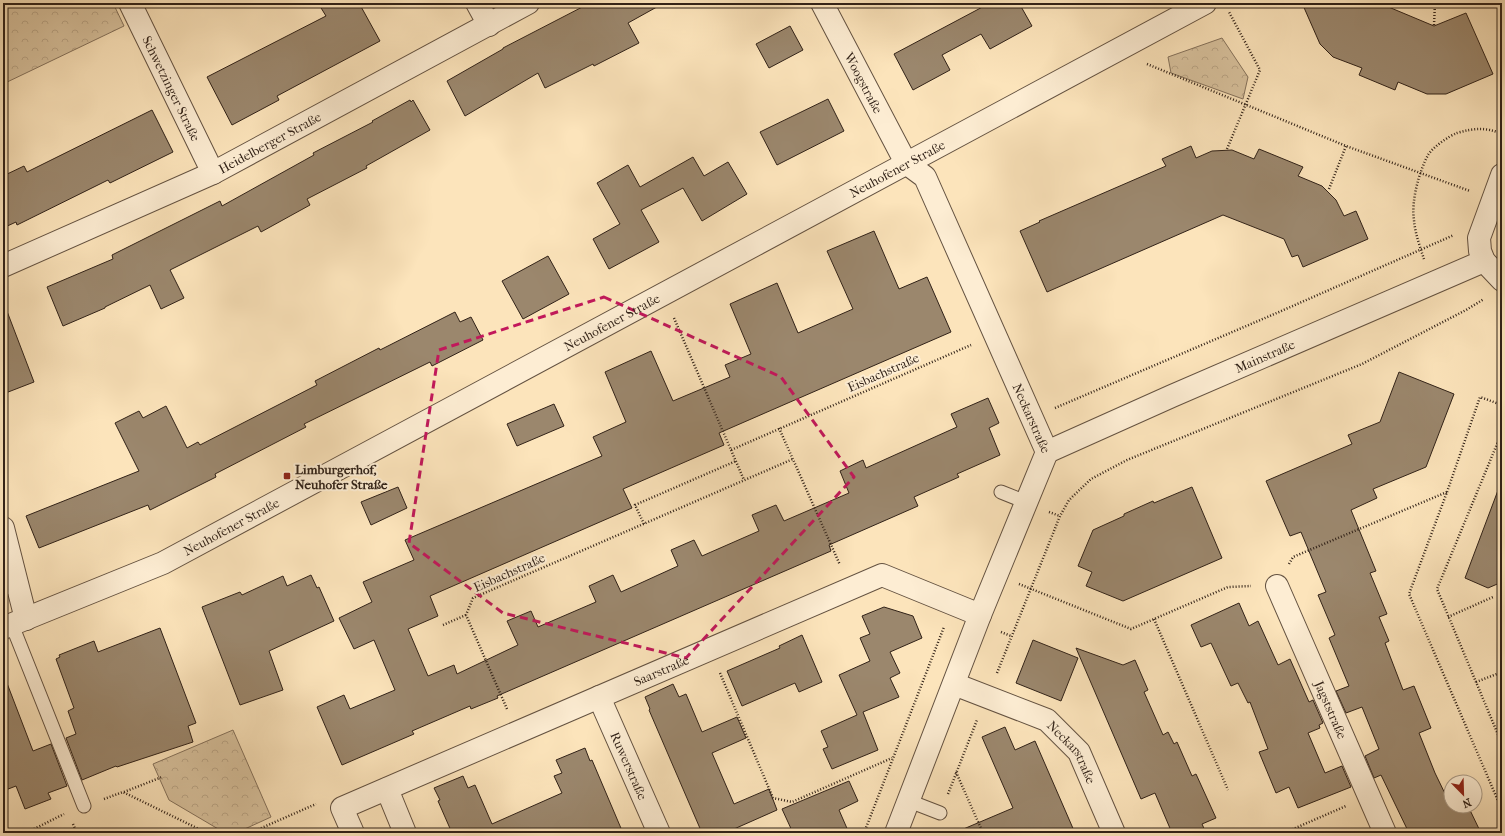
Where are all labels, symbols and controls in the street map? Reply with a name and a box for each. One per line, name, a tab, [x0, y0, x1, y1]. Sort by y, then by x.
street label: Schwetzinger Straße	[139, 33, 204, 144]
street label: Woogstraße	[841, 49, 886, 116]
street label: Heidelberger Straße	[216, 109, 324, 177]
street label: Neuhofener Straße	[847, 137, 948, 201]
street label: Neuhofener Straße	[561, 290, 663, 354]
street label: Mainstraße	[1233, 337, 1298, 376]
street label: Eisbachstraße	[845, 350, 922, 395]
street label: Neckarstraße	[1010, 381, 1054, 456]
place label: Limburgerhof, Neuhofer Straße	[295, 462, 388, 492]
marker: Limburgerhof, Neuhofer Straße	[282, 471, 292, 481]
street label: Neuhofener Straße	[181, 495, 282, 559]
street label: Eisbachstraße	[471, 550, 548, 595]
street label: Saarstraße	[631, 652, 692, 689]
street label: Jagststraße	[1311, 678, 1350, 742]
street label: Neckarstraße	[1044, 718, 1099, 786]
street label: Ruwerstraße	[607, 730, 651, 803]
north arrow	[1443, 774, 1483, 814]
text: N	[1460, 795, 1473, 811]

